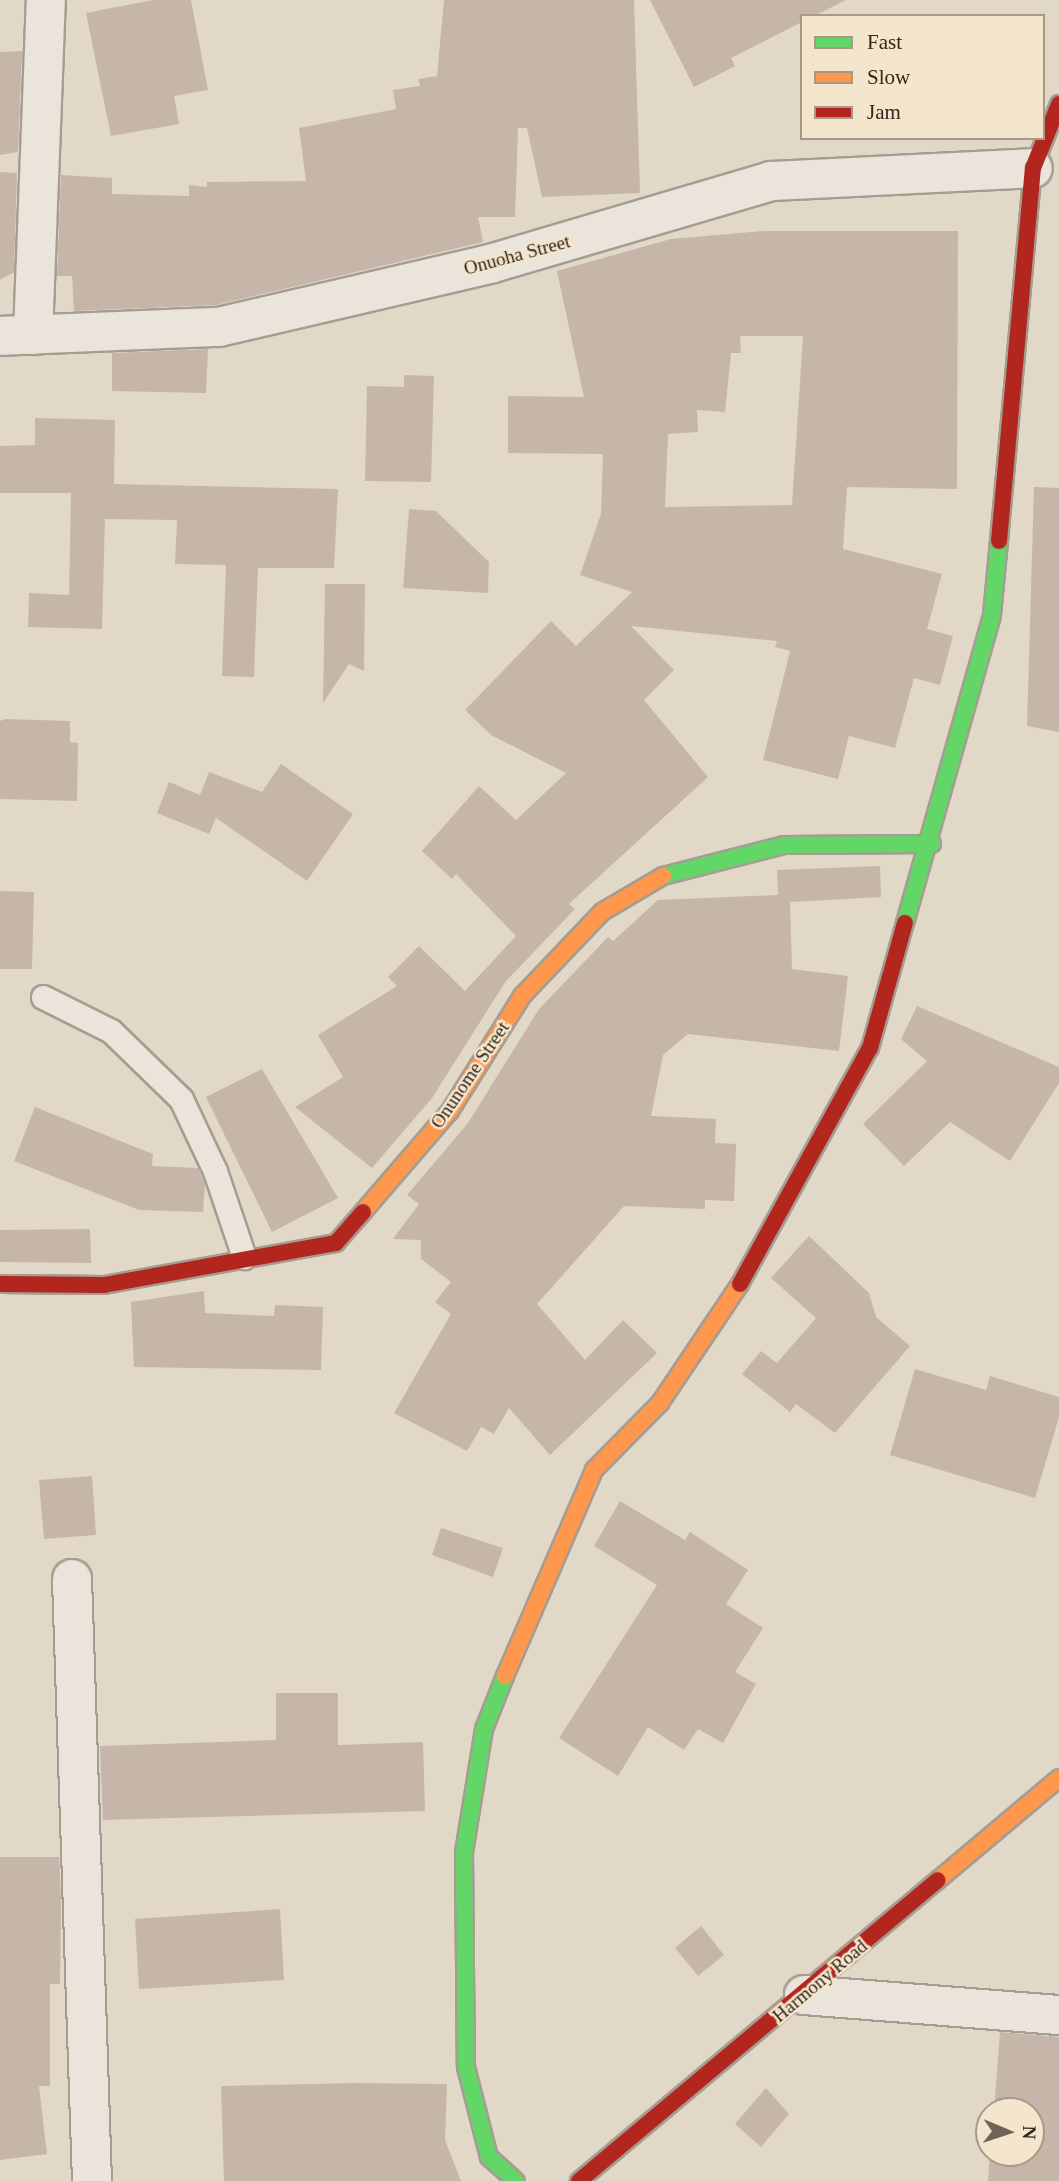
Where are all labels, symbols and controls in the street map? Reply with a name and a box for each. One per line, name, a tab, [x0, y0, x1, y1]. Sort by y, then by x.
legend	[800, 14, 1045, 140]
text: Fast	[867, 30, 902, 54]
text: Slow	[867, 65, 910, 89]
text: Jam	[867, 100, 901, 124]
street label: Onuoha Street	[461, 230, 573, 280]
street label: Onunome Street	[426, 1017, 514, 1133]
street label: Harmony Road	[768, 1935, 872, 2027]
north arrow	[975, 2097, 1045, 2167]
text: N	[1019, 2125, 1040, 2140]

